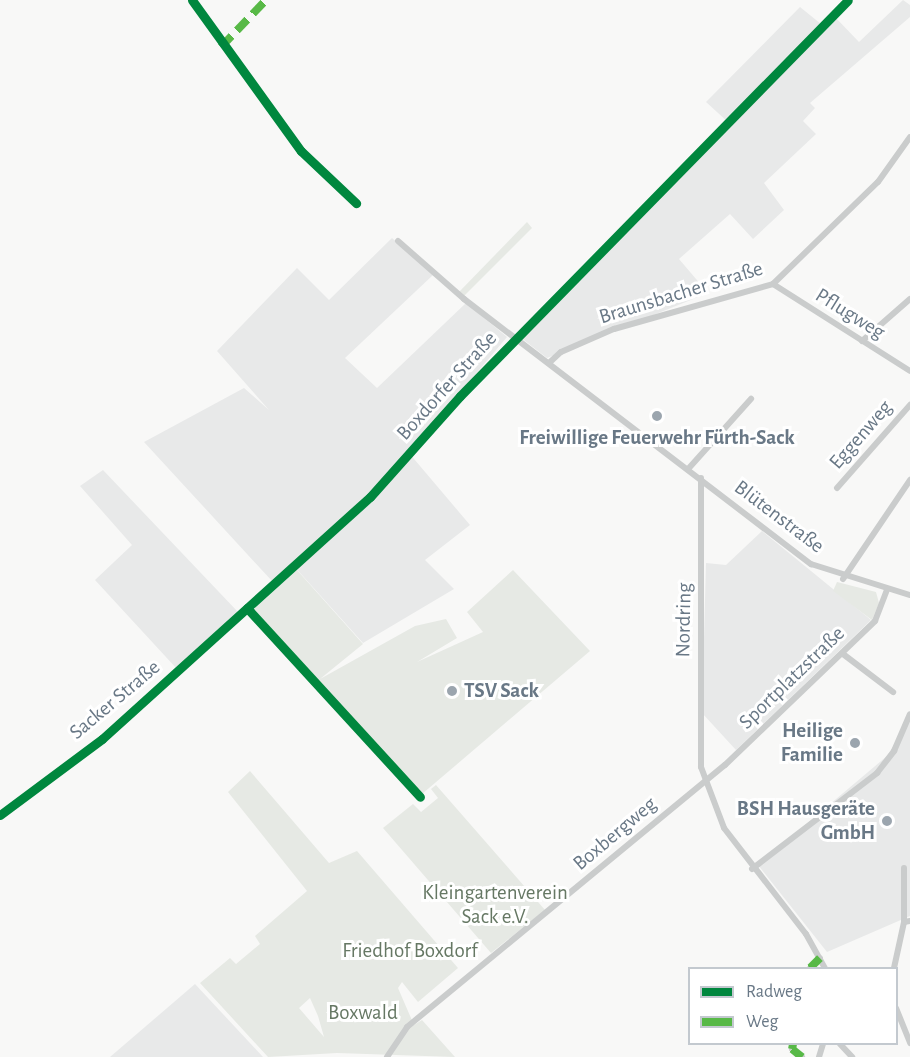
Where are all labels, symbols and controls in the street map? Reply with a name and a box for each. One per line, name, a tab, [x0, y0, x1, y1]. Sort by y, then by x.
street label: Braunsbacher Straße	[596, 256, 766, 330]
street label: Pflugweg	[811, 283, 889, 345]
street label: Boxdorfer Straße	[392, 326, 502, 446]
street label: Eggenweg	[824, 395, 898, 475]
marker: Freiwillige Feuerwehr Fürth-Sack	[650, 409, 664, 423]
place label: Freiwillige Feuerwehr Fürth-Sack	[519, 425, 795, 451]
street label: Blütenstraße	[729, 475, 829, 559]
street label: Nordring	[671, 582, 697, 658]
street label: Sportplatzstraße	[734, 621, 850, 735]
street label: Sacker Straße	[65, 655, 165, 745]
place label: TSV Sack	[464, 678, 539, 704]
marker: TSV Sack	[445, 684, 459, 698]
place label: Heilige Familie	[781, 718, 843, 768]
marker: Heilige Familie	[848, 736, 862, 750]
street label: Boxbergweg	[568, 792, 662, 876]
place label: BSH Hausgeräte GmbH	[737, 796, 875, 846]
marker: BSH Hausgeräte GmbH	[880, 814, 894, 828]
park label: Kleingartenverein Sack e.V.	[422, 880, 568, 930]
park label: Friedhof Boxdorf	[342, 938, 478, 964]
legend	[688, 967, 898, 1045]
text: Radweg	[746, 983, 802, 1001]
park label: Boxwald	[328, 1000, 398, 1026]
text: Weg	[746, 1013, 778, 1031]

